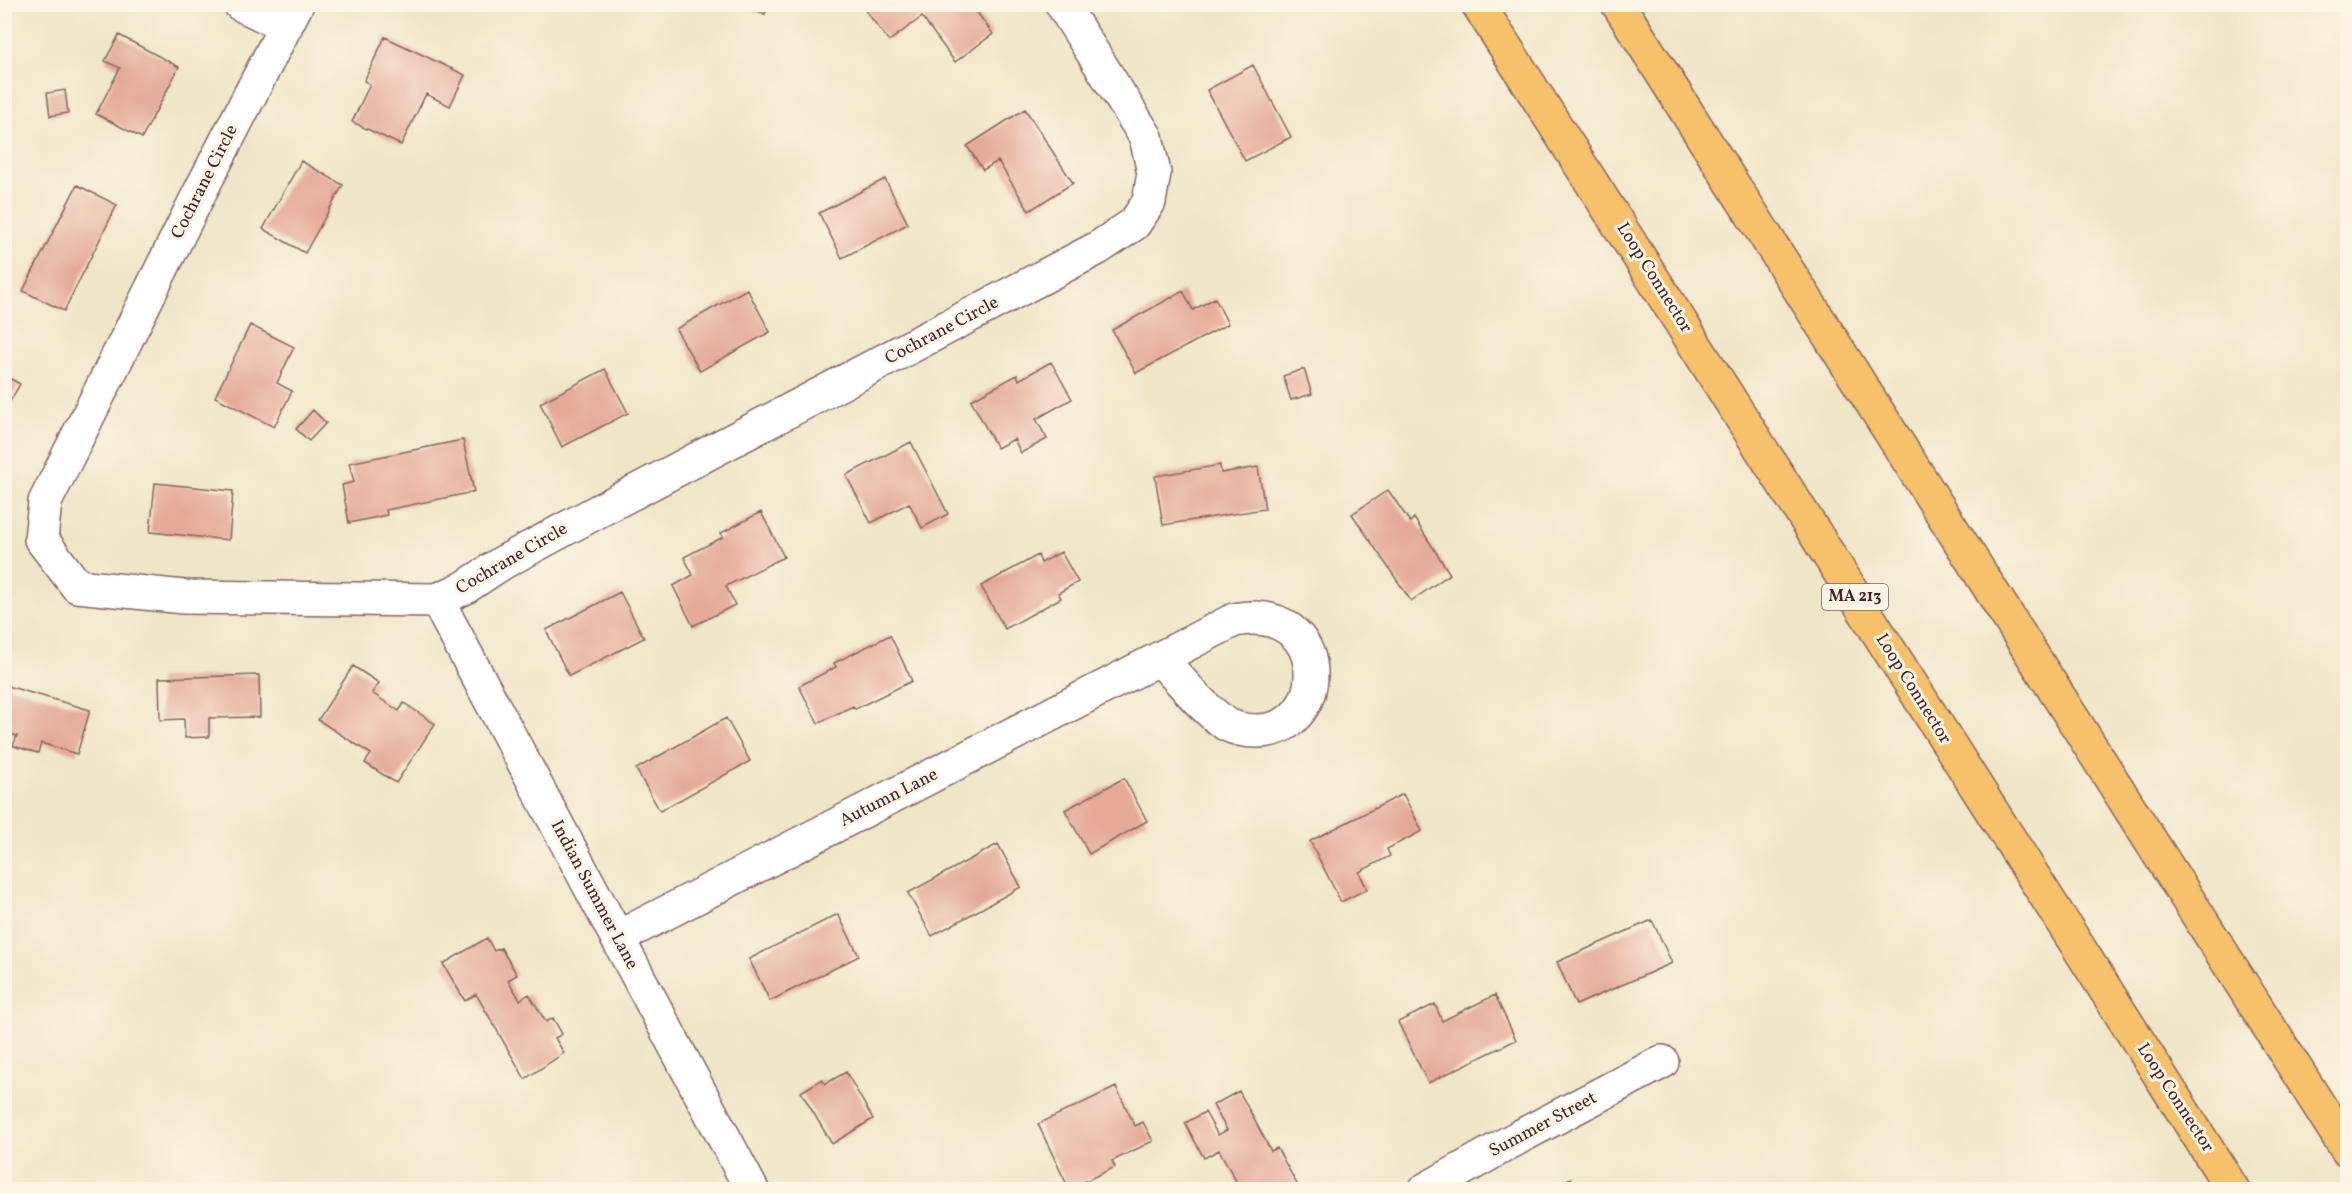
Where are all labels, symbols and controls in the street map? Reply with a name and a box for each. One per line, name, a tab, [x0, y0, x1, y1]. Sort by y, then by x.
street label: Cochrane Circle	[165, 121, 245, 243]
street label: Loop Connector	[1610, 218, 1698, 338]
street label: Cochrane Circle	[881, 291, 1003, 371]
street label: Cochrane Circle	[452, 517, 572, 601]
road number: MA 213	[1822, 584, 1888, 610]
street label: Loop Connector	[1869, 629, 1957, 749]
street label: Autumn Lane	[835, 762, 943, 834]
street label: Indian Summer Lane	[544, 816, 644, 974]
street label: Loop Connector	[2130, 1038, 2220, 1158]
street label: Summer Street	[1485, 1086, 1601, 1164]

